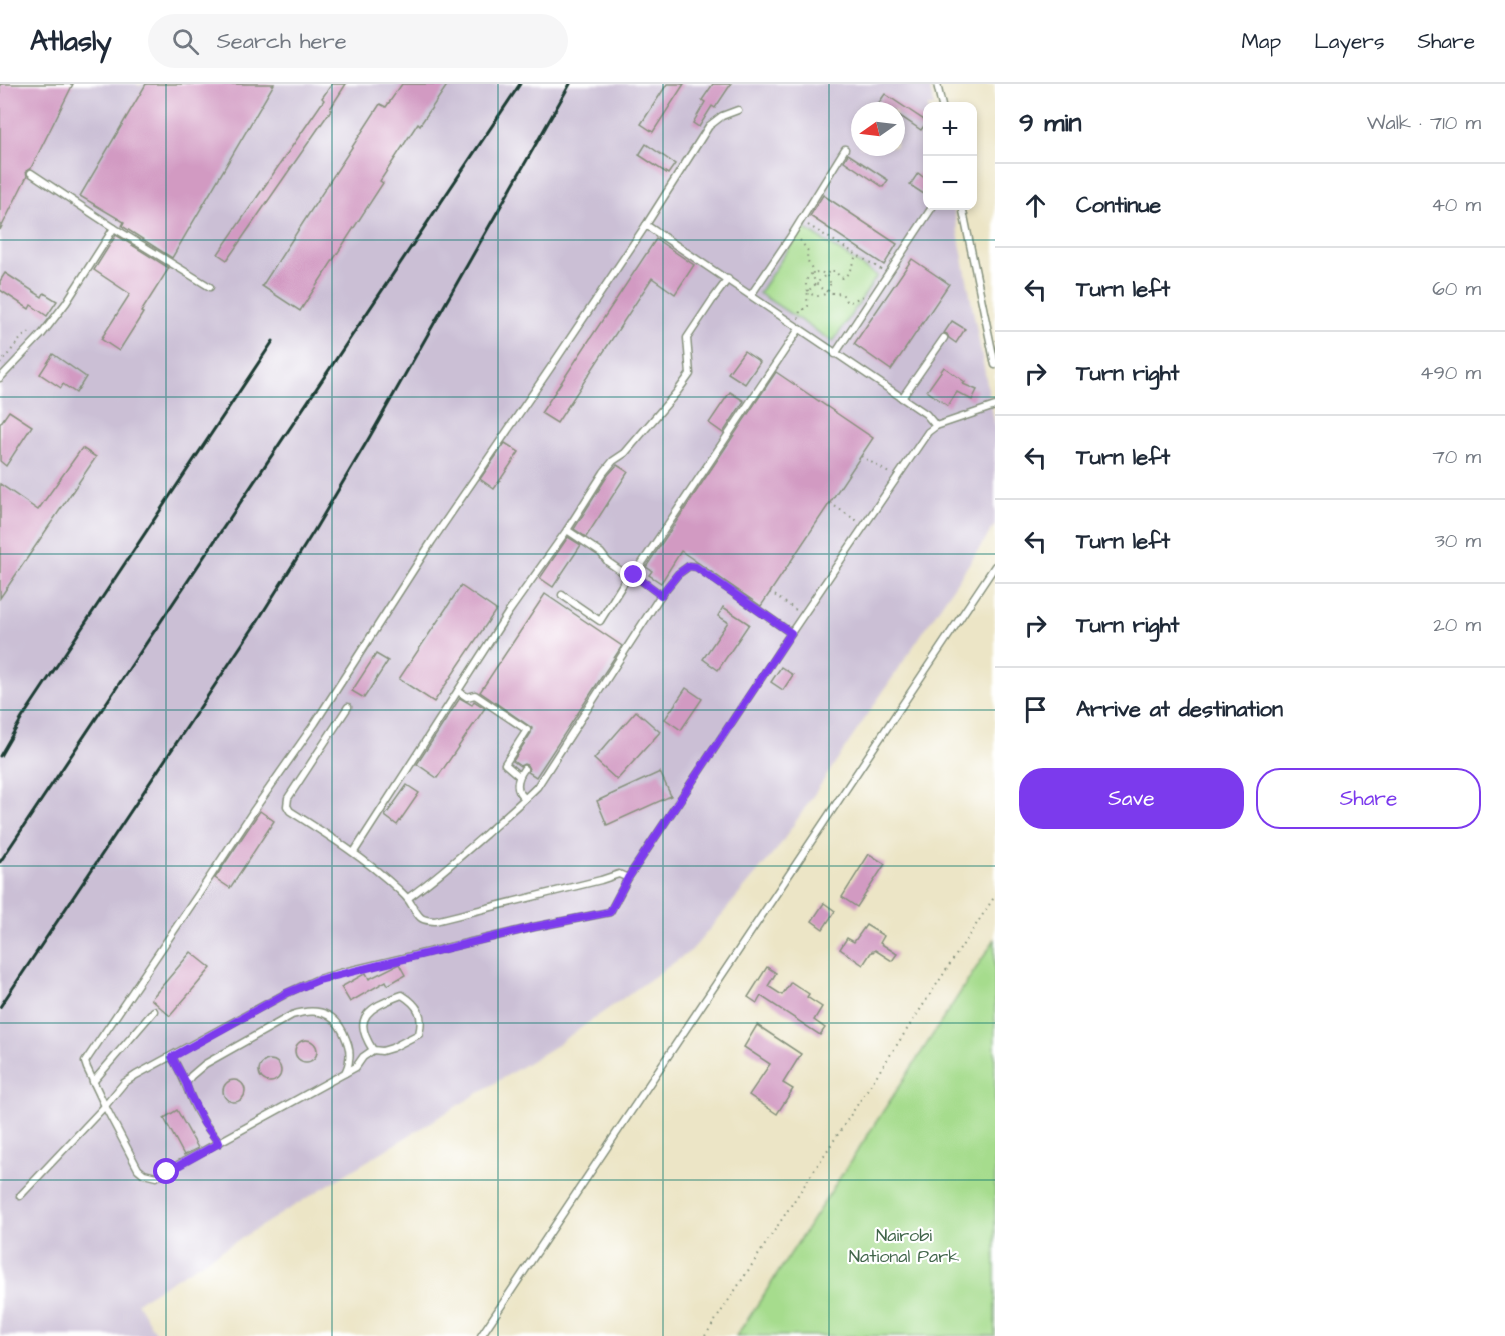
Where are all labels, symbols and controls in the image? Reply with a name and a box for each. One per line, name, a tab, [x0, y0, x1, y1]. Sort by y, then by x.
search box	[148, 14, 568, 68]
text: Atlasly	[30, 22, 112, 61]
icon: search	[169, 25, 202, 58]
text: Search here	[217, 26, 347, 57]
text: Map	[1241, 27, 1281, 56]
text: Layers	[1314, 27, 1384, 56]
text: Share	[1417, 27, 1475, 56]
north arrow	[851, 102, 905, 156]
map controls	[923, 102, 977, 210]
button: +	[923, 102, 977, 156]
text: 9 min	[1019, 105, 1081, 141]
text: Walk · 710 m	[1367, 109, 1481, 137]
button: −	[923, 156, 977, 210]
icon: ahead	[1019, 189, 1052, 222]
text: Continue	[1076, 190, 1161, 221]
text: 40 m	[1431, 191, 1481, 219]
icon: left	[1019, 273, 1052, 306]
text: Turn left	[1076, 274, 1170, 305]
text: 60 m	[1432, 275, 1481, 303]
icon: right	[1019, 357, 1052, 390]
text: Turn right	[1076, 358, 1179, 389]
text: 490 m	[1420, 359, 1481, 387]
icon: left	[1019, 441, 1052, 474]
text: Turn left	[1076, 442, 1170, 473]
text: 70 m	[1433, 443, 1481, 471]
icon: left	[1019, 525, 1052, 558]
text: Turn left	[1076, 526, 1170, 557]
text: 30 m	[1435, 527, 1481, 555]
route end	[620, 561, 646, 587]
icon: right	[1019, 609, 1052, 642]
text: Turn right	[1076, 610, 1179, 641]
text: 20 m	[1433, 611, 1481, 639]
icon: arrive	[1019, 693, 1052, 726]
text: Arrive at destination	[1076, 694, 1283, 725]
button: Save	[1019, 768, 1244, 829]
button: Share	[1256, 768, 1481, 829]
route start	[153, 1158, 179, 1184]
park label: Nairobi National Park	[849, 1223, 959, 1269]

